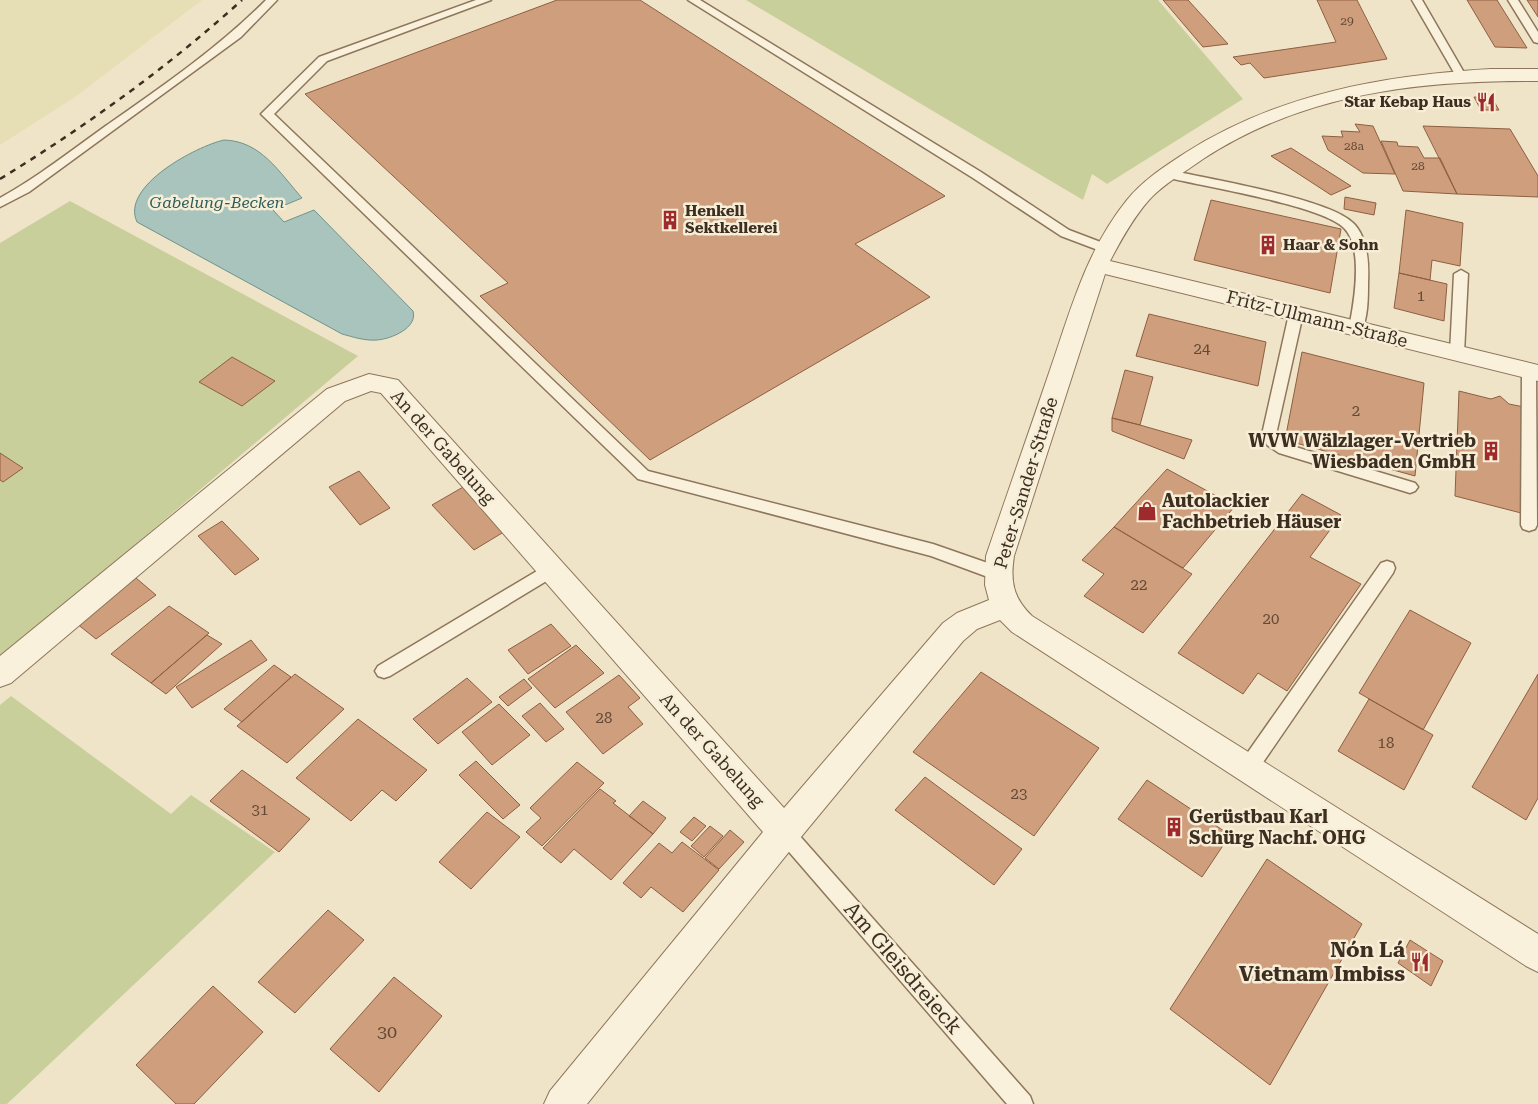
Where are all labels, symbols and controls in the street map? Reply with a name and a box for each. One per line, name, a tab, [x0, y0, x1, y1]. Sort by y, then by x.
house number: 29	[1340, 14, 1354, 28]
restaurant icon: Star Kebap Haus	[1475, 91, 1497, 113]
place label: Star Kebap Haus	[1344, 93, 1471, 111]
house number: 28a	[1344, 139, 1364, 153]
house number: 28	[1411, 159, 1425, 173]
water label: Gabelung-Becken	[150, 193, 284, 212]
place label: Henkell Sektkellerei	[685, 202, 777, 237]
building icon: Henkell Sektkellerei	[659, 209, 681, 231]
building icon: Haar & Sohn	[1257, 234, 1279, 256]
place label: Haar & Sohn	[1283, 236, 1378, 254]
street label: Fritz-Ullmann-Straße	[1224, 286, 1410, 351]
house number: 1	[1417, 287, 1425, 305]
house number: 24	[1194, 340, 1211, 358]
street label: An der Gabelung	[387, 385, 501, 509]
street label: Peter-Sander-Straße	[989, 394, 1062, 571]
house number: 2	[1352, 402, 1360, 420]
place label: WVW Wälzlager-Vertrieb Wiesbaden GmbH	[1248, 430, 1476, 472]
building icon: WVW Wälzlager-Vertrieb Wiesbaden GmbH	[1480, 440, 1502, 462]
place label: Autolackier Fachbetrieb Häuser	[1162, 490, 1341, 532]
shop icon: Autolackier Fachbetrieb Häuser	[1136, 500, 1158, 522]
house number: 22	[1131, 576, 1147, 594]
house number: 20	[1263, 610, 1279, 628]
street label: An der Gabelung	[656, 688, 770, 812]
house number: 28	[596, 709, 612, 727]
house number: 18	[1378, 734, 1394, 752]
house number: 23	[1011, 785, 1027, 803]
house number: 31	[252, 801, 268, 819]
place label: Gerüstbau Karl Schürg Nachf. OHG	[1189, 806, 1366, 848]
building icon: Gerüstbau Karl Schürg Nachf. OHG	[1163, 816, 1185, 838]
street label: Am Gleisdreieck	[839, 897, 967, 1039]
place label: Nón Lá Vietnam Imbiss	[1239, 938, 1406, 986]
restaurant icon: Nón Lá Vietnam Imbiss	[1409, 951, 1431, 973]
house number: 30	[377, 1021, 397, 1042]

